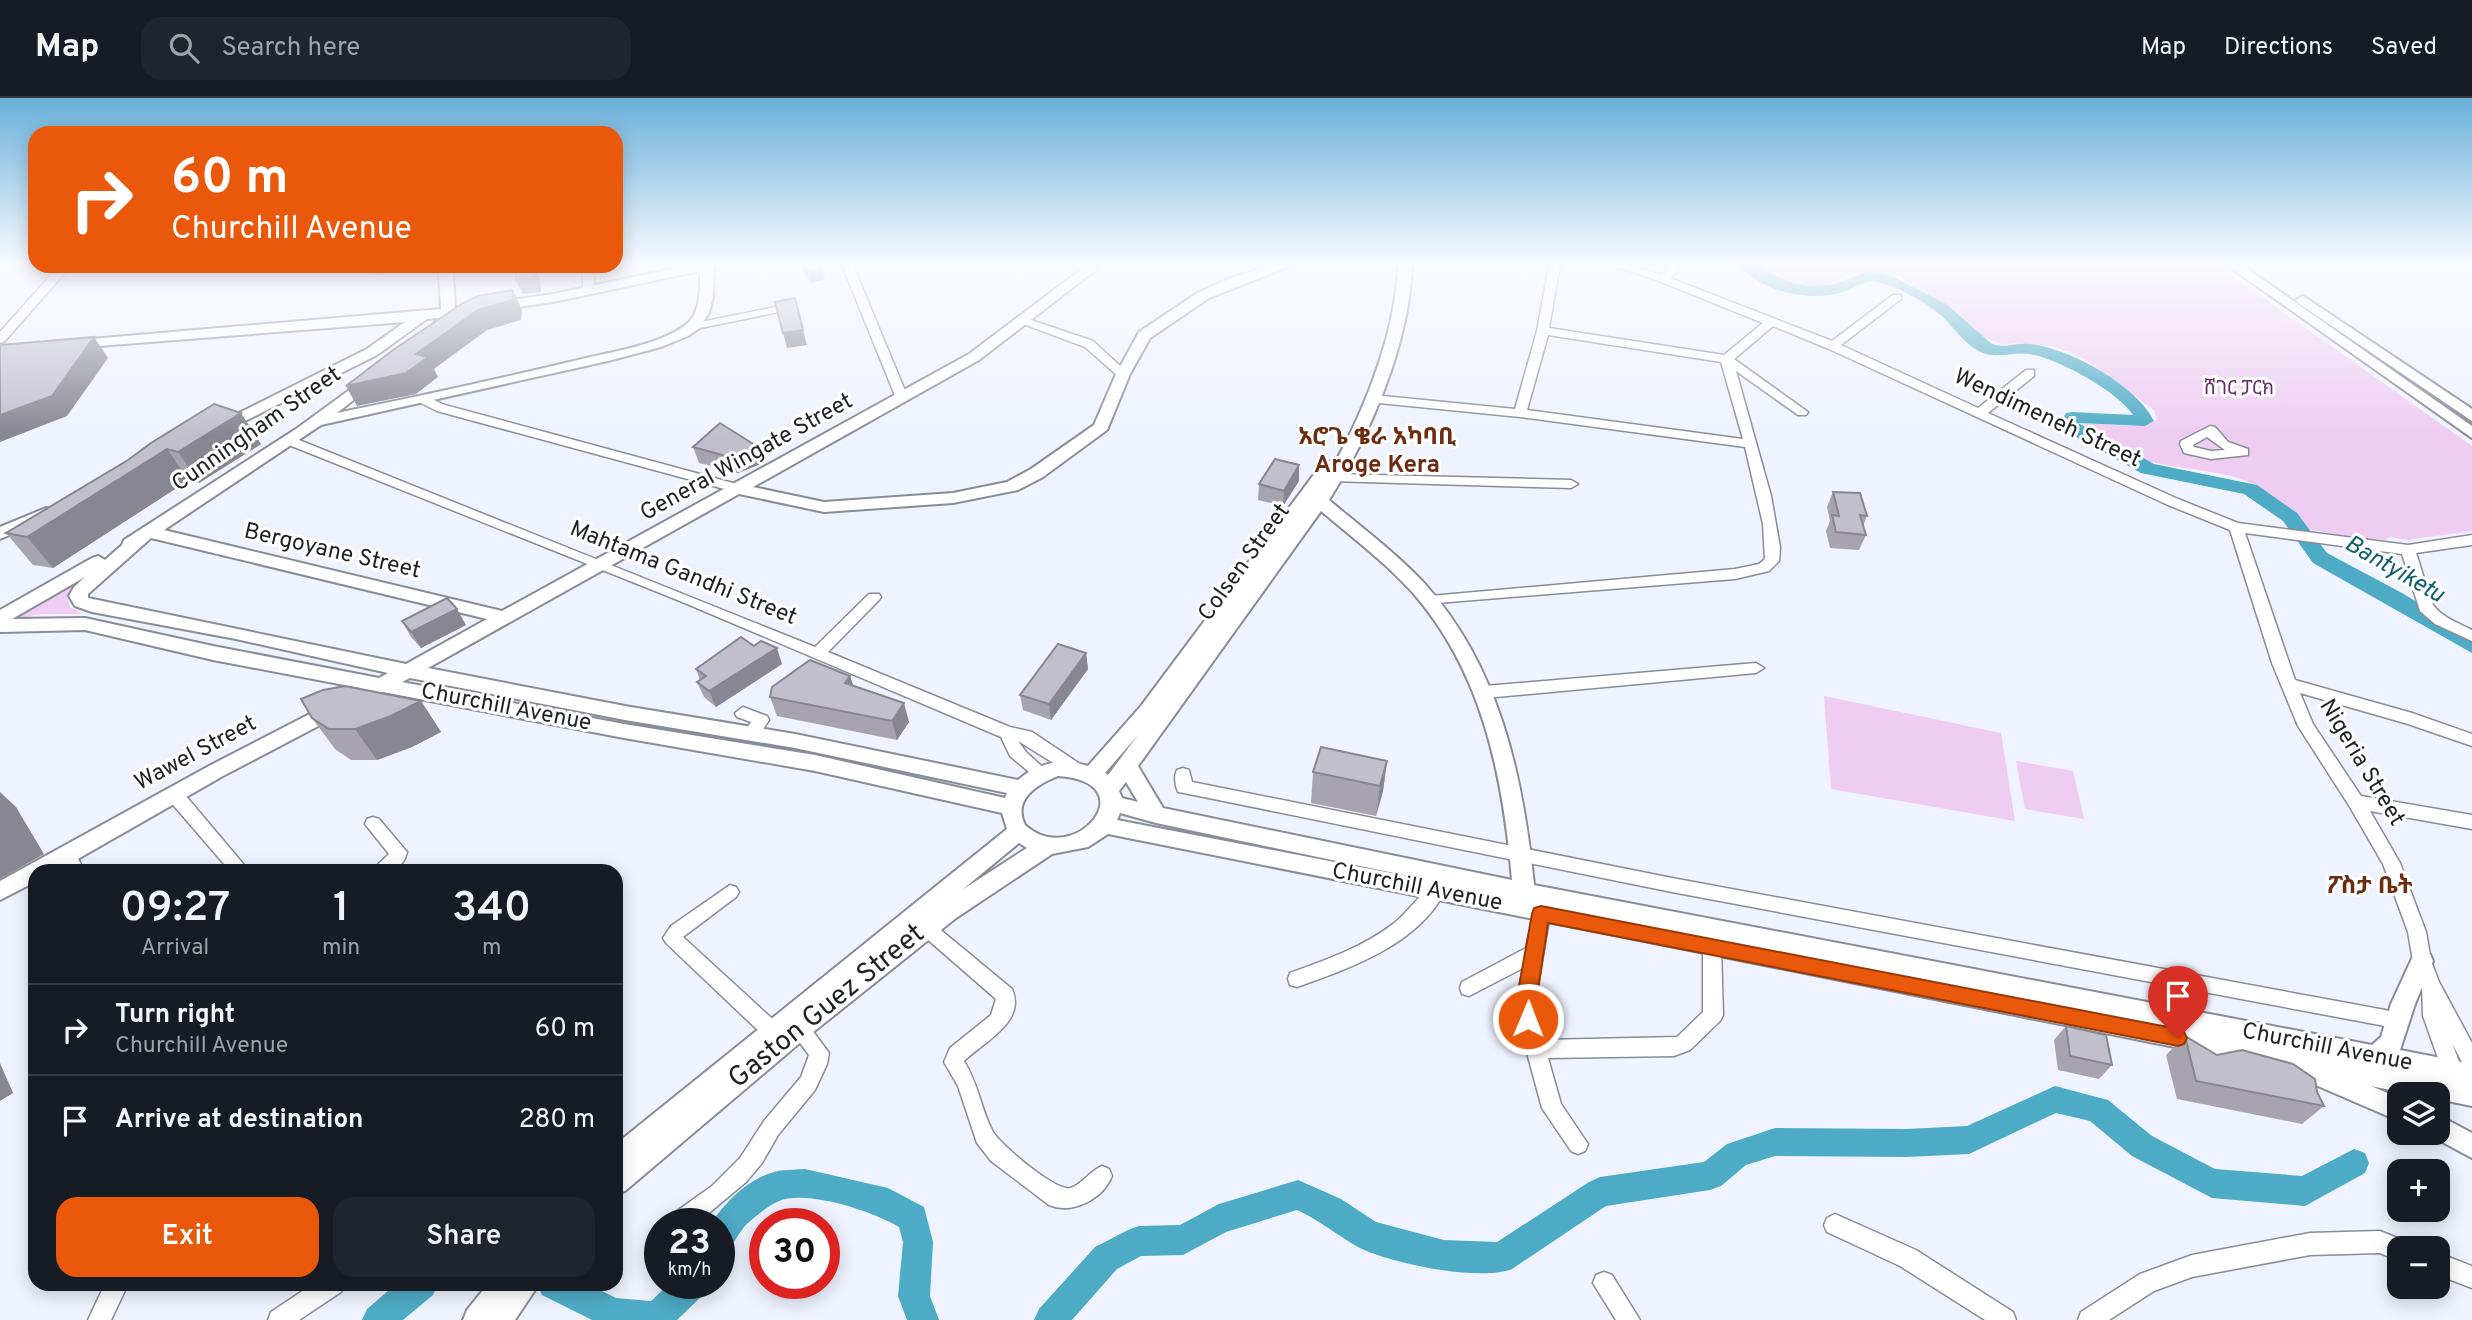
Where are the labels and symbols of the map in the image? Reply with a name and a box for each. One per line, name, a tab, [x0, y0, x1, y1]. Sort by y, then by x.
street label: Cunningham Street	[167, 361, 347, 499]
street label: Wendimeneh Street	[1949, 363, 2145, 475]
park label: ሸገር ፓርክ	[2204, 377, 2274, 401]
street label: General Wingate Street	[636, 387, 858, 529]
district label: አሮጌ ቄራ አካባቢ Aroge Kera	[1298, 423, 1456, 481]
street label: Colsen Street	[1193, 498, 1297, 628]
street label: Mahtama Gandhi Street	[565, 515, 801, 633]
street label: Bergoyane Street	[241, 518, 423, 586]
water label: Bantyiketu	[2339, 529, 2450, 611]
street label: Churchill Avenue	[418, 677, 594, 739]
street label: Nigeria Street	[2312, 694, 2410, 832]
street label: Wawel Street	[130, 710, 262, 798]
street label: Churchill Avenue	[1329, 857, 1505, 919]
district label: ፖስታ ቤት	[2327, 872, 2413, 902]
street label: Gaston Guez Street	[721, 917, 933, 1097]
pin	[2148, 966, 2208, 1038]
position arrow	[1491, 982, 1565, 1056]
street label: Churchill Avenue	[2239, 1017, 2415, 1079]
speed limit sign: 30	[749, 1208, 840, 1299]

